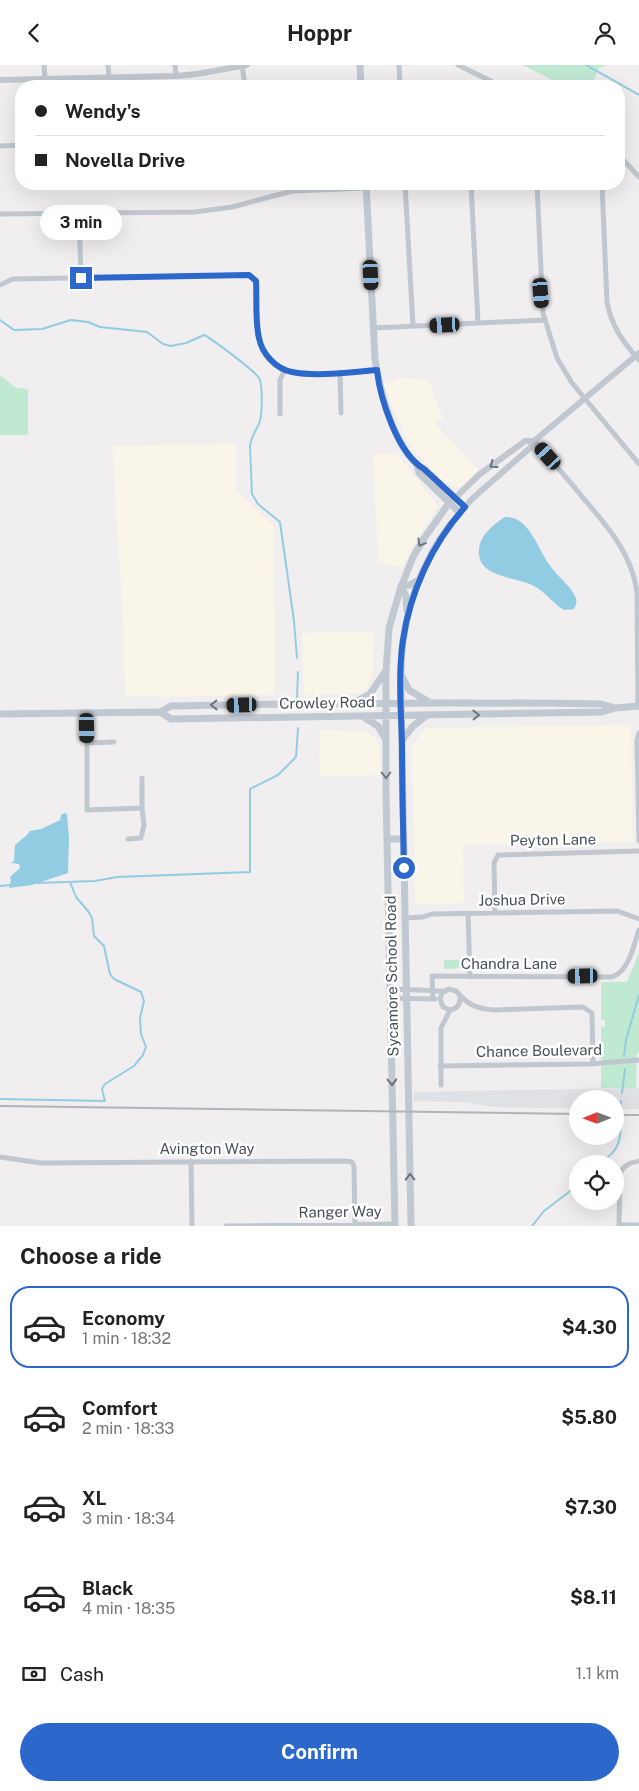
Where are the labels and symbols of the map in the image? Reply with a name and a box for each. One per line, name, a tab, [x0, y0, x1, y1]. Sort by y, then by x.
callout: 3 min	[40, 205, 122, 241]
car	[362, 260, 379, 290]
route end	[70, 267, 92, 289]
car	[532, 277, 549, 309]
car	[429, 317, 460, 333]
car	[532, 440, 563, 472]
one-way arrow	[490, 459, 499, 467]
one-way arrow	[418, 538, 428, 547]
street label: Crowley Road	[279, 693, 375, 712]
car	[226, 697, 257, 713]
one-way arrow	[210, 700, 218, 710]
one-way arrow	[472, 709, 480, 720]
car	[79, 713, 94, 743]
one-way arrow	[381, 772, 391, 779]
street label: Peyton Lane	[510, 830, 596, 849]
route start	[393, 857, 415, 879]
street label: Joshua Drive	[478, 890, 566, 909]
street label: Sycamore School Road	[382, 895, 401, 1057]
street label: Chandra Lane	[461, 955, 557, 972]
car	[567, 968, 598, 984]
street label: Chance Boulevard	[476, 1041, 602, 1060]
one-way arrow	[387, 1078, 397, 1086]
north arrow	[569, 1090, 624, 1145]
street label: Avington Way	[160, 1140, 254, 1157]
one-way arrow	[405, 1173, 415, 1181]
street label: Ranger Way	[298, 1202, 382, 1221]

